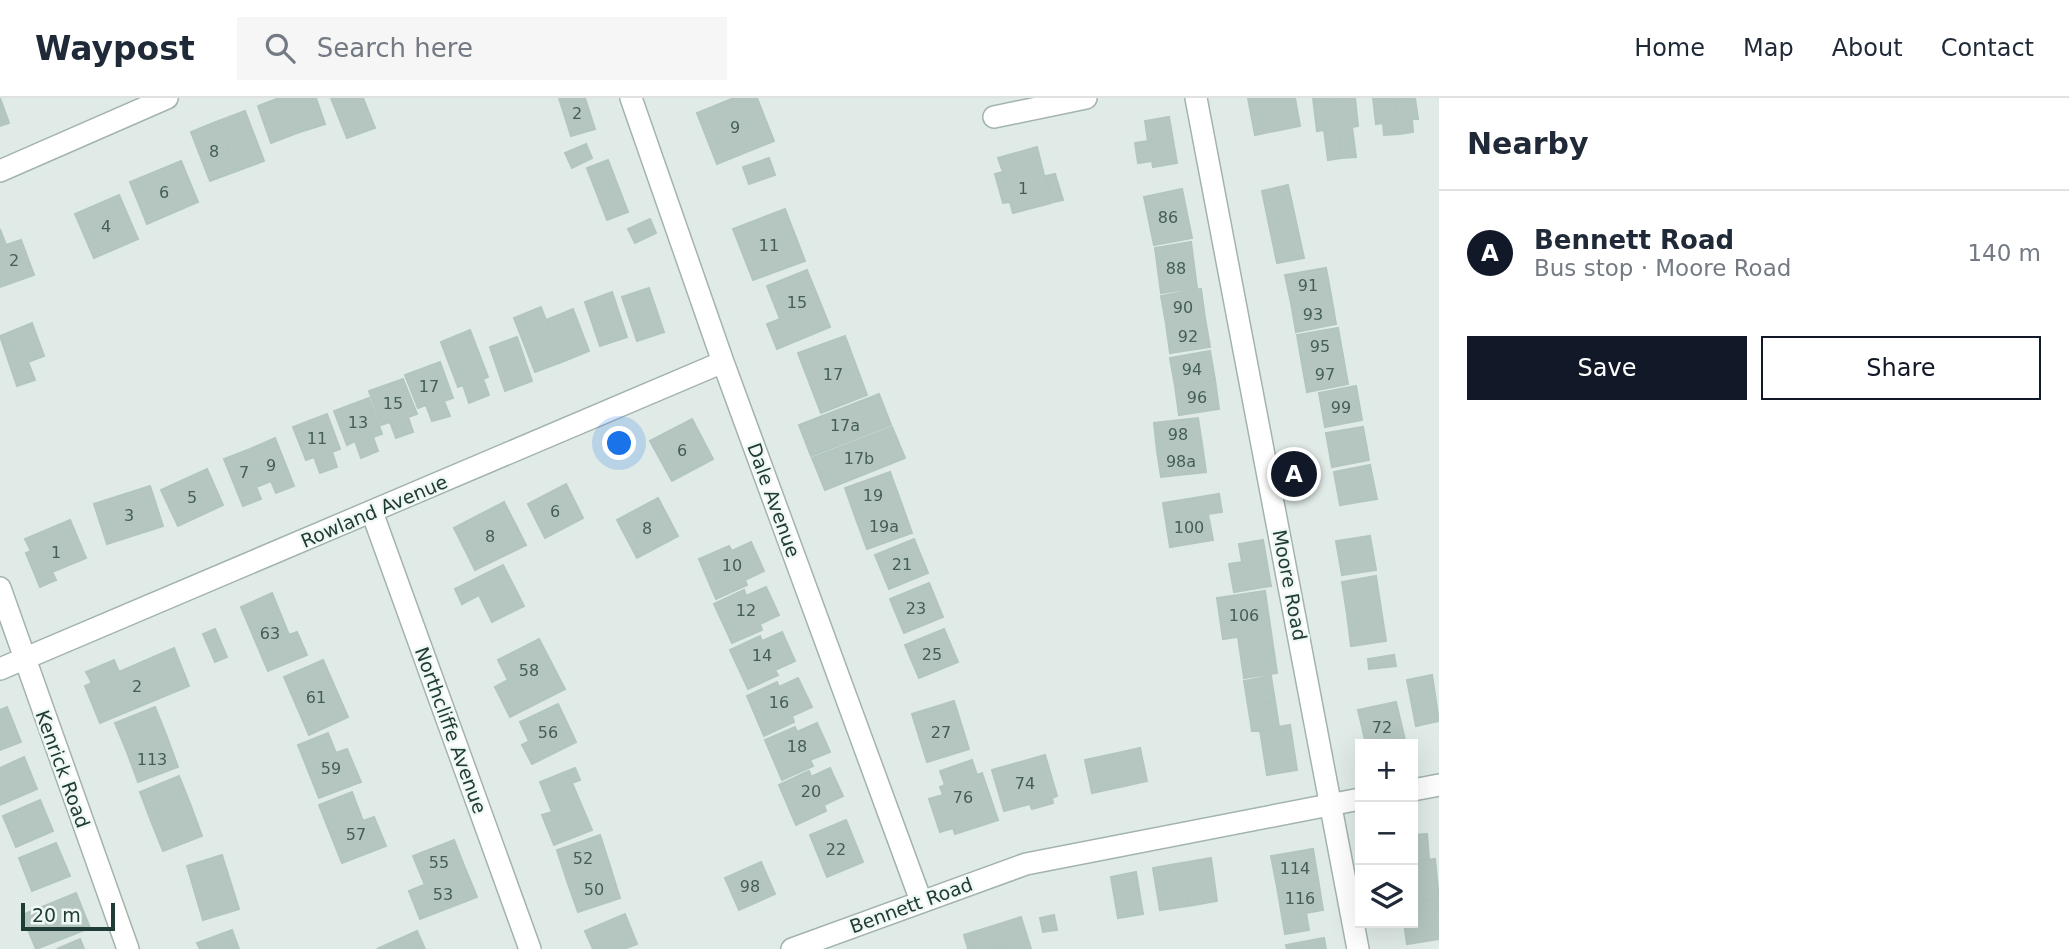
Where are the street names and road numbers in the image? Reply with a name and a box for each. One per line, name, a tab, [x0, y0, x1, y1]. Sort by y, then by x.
street label: Dale Avenue	[743, 440, 805, 560]
street label: Rowland Avenue	[297, 470, 451, 552]
street label: Moore Road	[1268, 528, 1312, 642]
street label: Northcliffe Avenue	[411, 644, 491, 816]
street label: Kenrick Road	[32, 707, 94, 831]
street label: Bennett Road	[847, 873, 975, 937]

